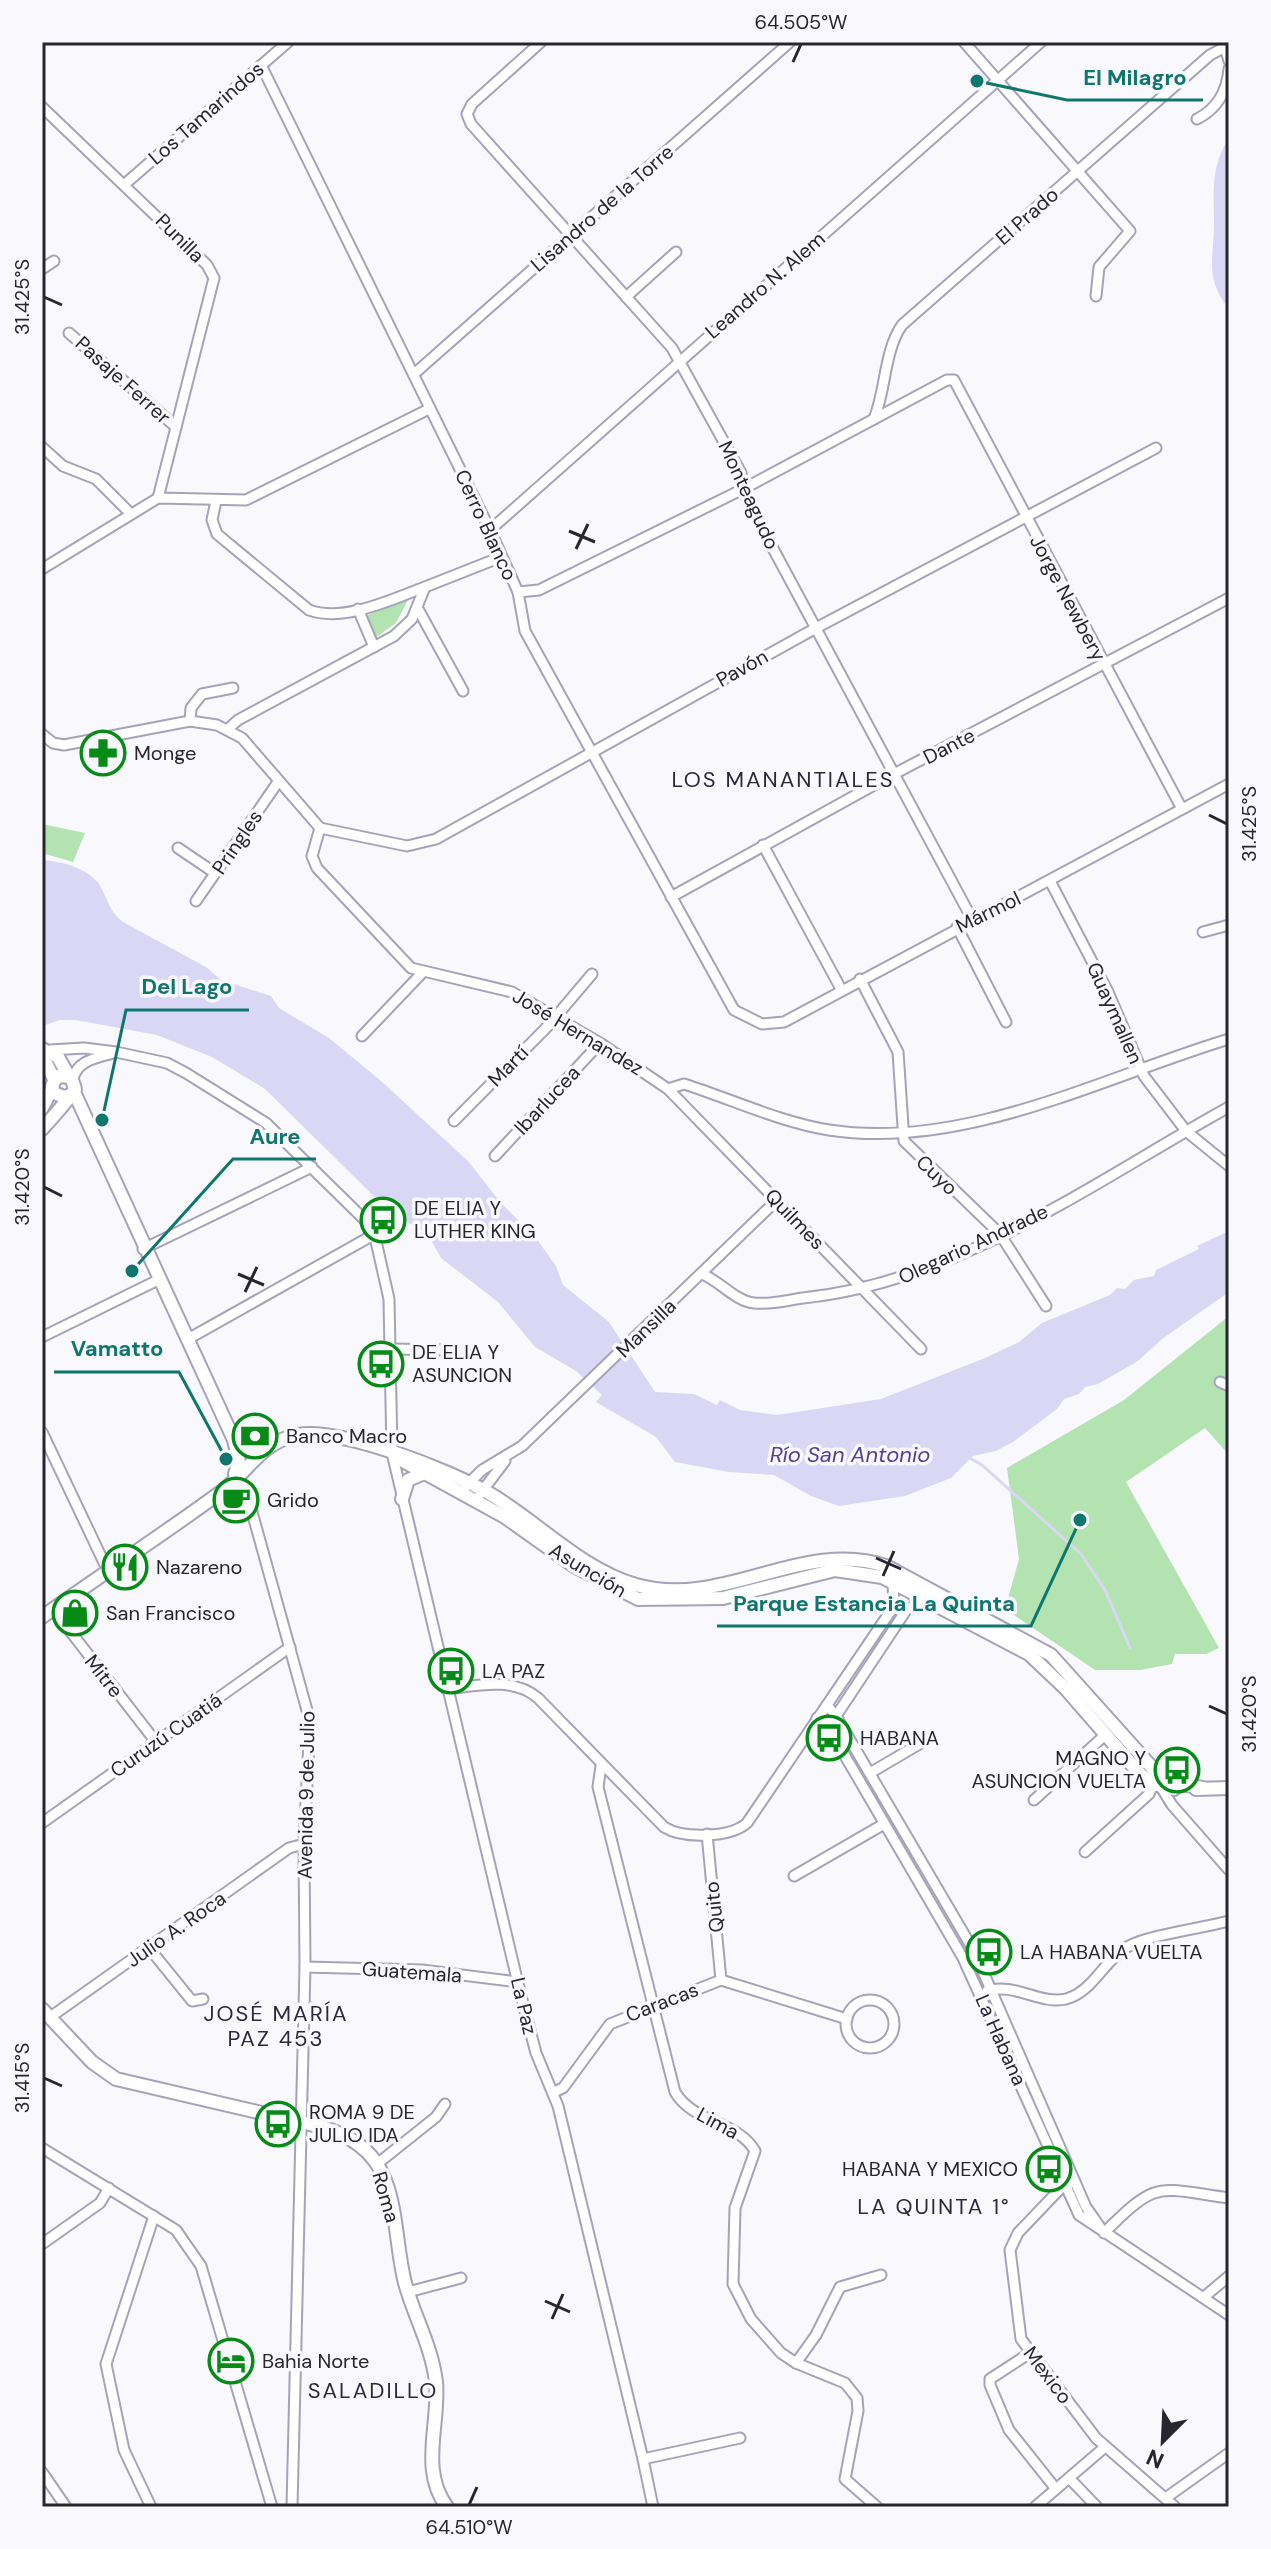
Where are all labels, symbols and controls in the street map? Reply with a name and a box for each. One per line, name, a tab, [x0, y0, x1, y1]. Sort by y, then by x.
text: 64.505°W	[755, 9, 847, 35]
callout: El Milagro	[1067, 54, 1203, 100]
street label: Los Tamarindos	[143, 56, 269, 170]
text: El Milagro	[1083, 63, 1187, 92]
street label: Lisandro de la Torre	[525, 139, 679, 277]
street label: El Prado	[990, 181, 1064, 251]
street label: Punilla	[150, 208, 210, 268]
street label: Leandro N. Alem	[700, 226, 830, 344]
text: 31.425°S	[9, 259, 35, 335]
street label: Pasaje Ferrer	[70, 330, 176, 430]
street label: Monteagudo	[712, 436, 786, 554]
street label: Cerro Blanco	[449, 465, 523, 585]
street label: Jorge Newbery	[1024, 531, 1112, 665]
street label: Pavón	[712, 643, 772, 693]
street label: Dante	[919, 722, 979, 770]
pharmacy icon: Monge	[79, 729, 127, 777]
place label: Monge	[134, 740, 196, 766]
district label: LOS MANANTIALES	[672, 765, 894, 794]
text: 31.425°S	[1236, 786, 1262, 862]
street label: Pringles	[206, 805, 268, 879]
street label: Mármol	[951, 885, 1025, 939]
street label: Guaymallen	[1081, 958, 1149, 1068]
callout: Del Lago	[126, 964, 249, 1010]
text: Del Lago	[141, 972, 233, 1001]
street label: José Hernandez	[508, 983, 648, 1081]
street label: Martí	[482, 1040, 534, 1092]
street label: Ibarlucea	[508, 1060, 586, 1140]
callout: Aure	[233, 1113, 316, 1159]
text: Aure	[249, 1122, 301, 1151]
text: 31.420°S	[9, 1148, 35, 1226]
street label: Cuyo	[911, 1149, 963, 1201]
street label: Quilmes	[759, 1183, 831, 1255]
place label: DE ELIA Y LUTHER KING	[414, 1195, 536, 1244]
bus stop icon: DE ELIA Y LUTHER KING	[359, 1196, 407, 1244]
street label: Olegario Andrade	[894, 1198, 1052, 1290]
street label: Mansilla	[610, 1293, 682, 1363]
callout: Vamatto	[54, 1326, 179, 1372]
text: Vamatto	[71, 1334, 163, 1363]
place label: DE ELIA Y ASUNCION	[412, 1339, 512, 1388]
bus stop icon: DE ELIA Y ASUNCION	[357, 1340, 405, 1388]
bank icon: Banco Macro	[231, 1412, 279, 1460]
place label: Banco Macro	[286, 1423, 407, 1449]
water label: Río San Antonio	[770, 1440, 930, 1469]
cafe icon: Grido	[212, 1476, 260, 1524]
place label: Grido	[267, 1487, 319, 1513]
street label: Asunción	[545, 1537, 631, 1603]
restaurant icon: Nazareno	[101, 1543, 149, 1591]
place label: Nazareno	[156, 1554, 242, 1580]
callout: Parque Estancia La Quinta	[717, 1580, 1031, 1626]
shop icon: San Francisco	[51, 1589, 99, 1637]
text: Parque Estancia La Quinta	[733, 1589, 1015, 1618]
place label: San Francisco	[106, 1600, 235, 1626]
bus stop icon: LA PAZ	[427, 1647, 475, 1695]
street label: Mitre	[79, 1649, 129, 1703]
place label: LA PAZ	[482, 1658, 545, 1684]
text: 31.420°S	[1236, 1675, 1262, 1753]
street label: Curuzú Cuatiá	[105, 1687, 227, 1783]
street label: Avenida 9 de Julio	[292, 1711, 320, 1879]
bus stop icon: HABANA	[805, 1714, 853, 1762]
place label: HABANA	[860, 1725, 939, 1751]
place label: MAGNO Y ASUNCION VUELTA	[972, 1745, 1146, 1794]
bus stop icon: MAGNO Y ASUNCION VUELTA	[1153, 1746, 1201, 1794]
street label: Quito	[698, 1880, 730, 1934]
street label: Julio A. Roca	[121, 1885, 231, 1973]
bus stop icon: LA HABANA VUELTA	[965, 1928, 1013, 1976]
place label: LA HABANA VUELTA	[1020, 1939, 1203, 1965]
street label: Guatemala	[361, 1956, 463, 1988]
street label: La Paz	[505, 1975, 543, 2037]
street label: Caracas	[622, 1976, 702, 2028]
street label: La Habana	[969, 1990, 1033, 2090]
district label: JOSÉ MARÍA PAZ 453	[203, 1999, 349, 2053]
text: 31.415°S	[9, 2043, 35, 2113]
place label: ROMA 9 DE JULIO IDA	[309, 2099, 415, 2148]
bus stop icon: ROMA 9 DE JULIO IDA	[254, 2100, 302, 2148]
street label: Lima	[692, 2101, 744, 2145]
bus stop icon: HABANA Y MEXICO	[1025, 2145, 1073, 2193]
place label: HABANA Y MEXICO	[842, 2156, 1018, 2182]
street label: Roma	[366, 2168, 406, 2226]
district label: LA QUINTA 1°	[857, 2192, 1011, 2221]
hotel icon: Bahia Norte	[207, 2337, 255, 2385]
street label: Mexico	[1018, 2341, 1078, 2409]
place label: Bahia Norte	[262, 2348, 369, 2374]
district label: SALADILLO	[308, 2376, 438, 2405]
north arrow	[1123, 2401, 1203, 2481]
text: N	[1142, 2442, 1168, 2475]
text: 64.510°W	[426, 2514, 513, 2540]

